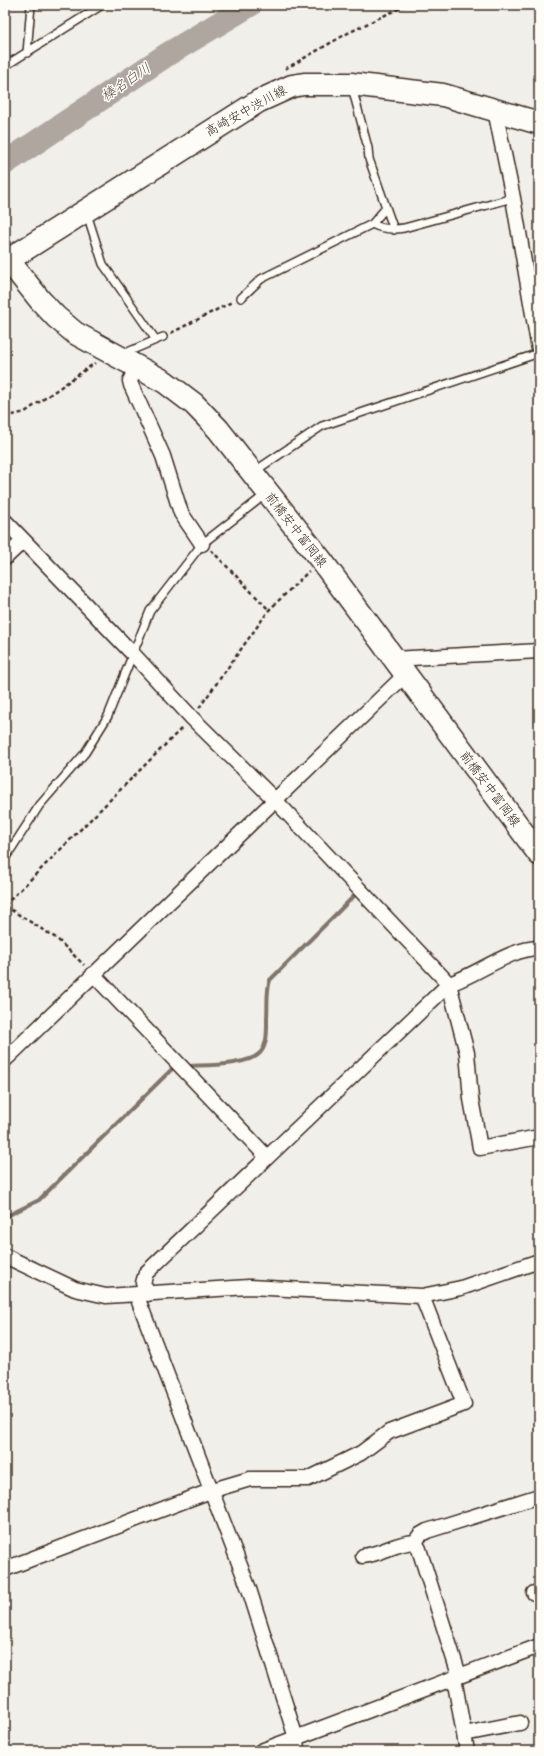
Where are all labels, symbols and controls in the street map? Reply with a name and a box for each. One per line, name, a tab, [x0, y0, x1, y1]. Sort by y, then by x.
water label: 榛名白川	[98, 59, 154, 105]
street label: 高崎安中渋川線	[202, 81, 291, 140]
street label: 前橋安中富岡線	[262, 489, 331, 572]
street label: 前橋安中富岡線	[456, 748, 524, 831]

